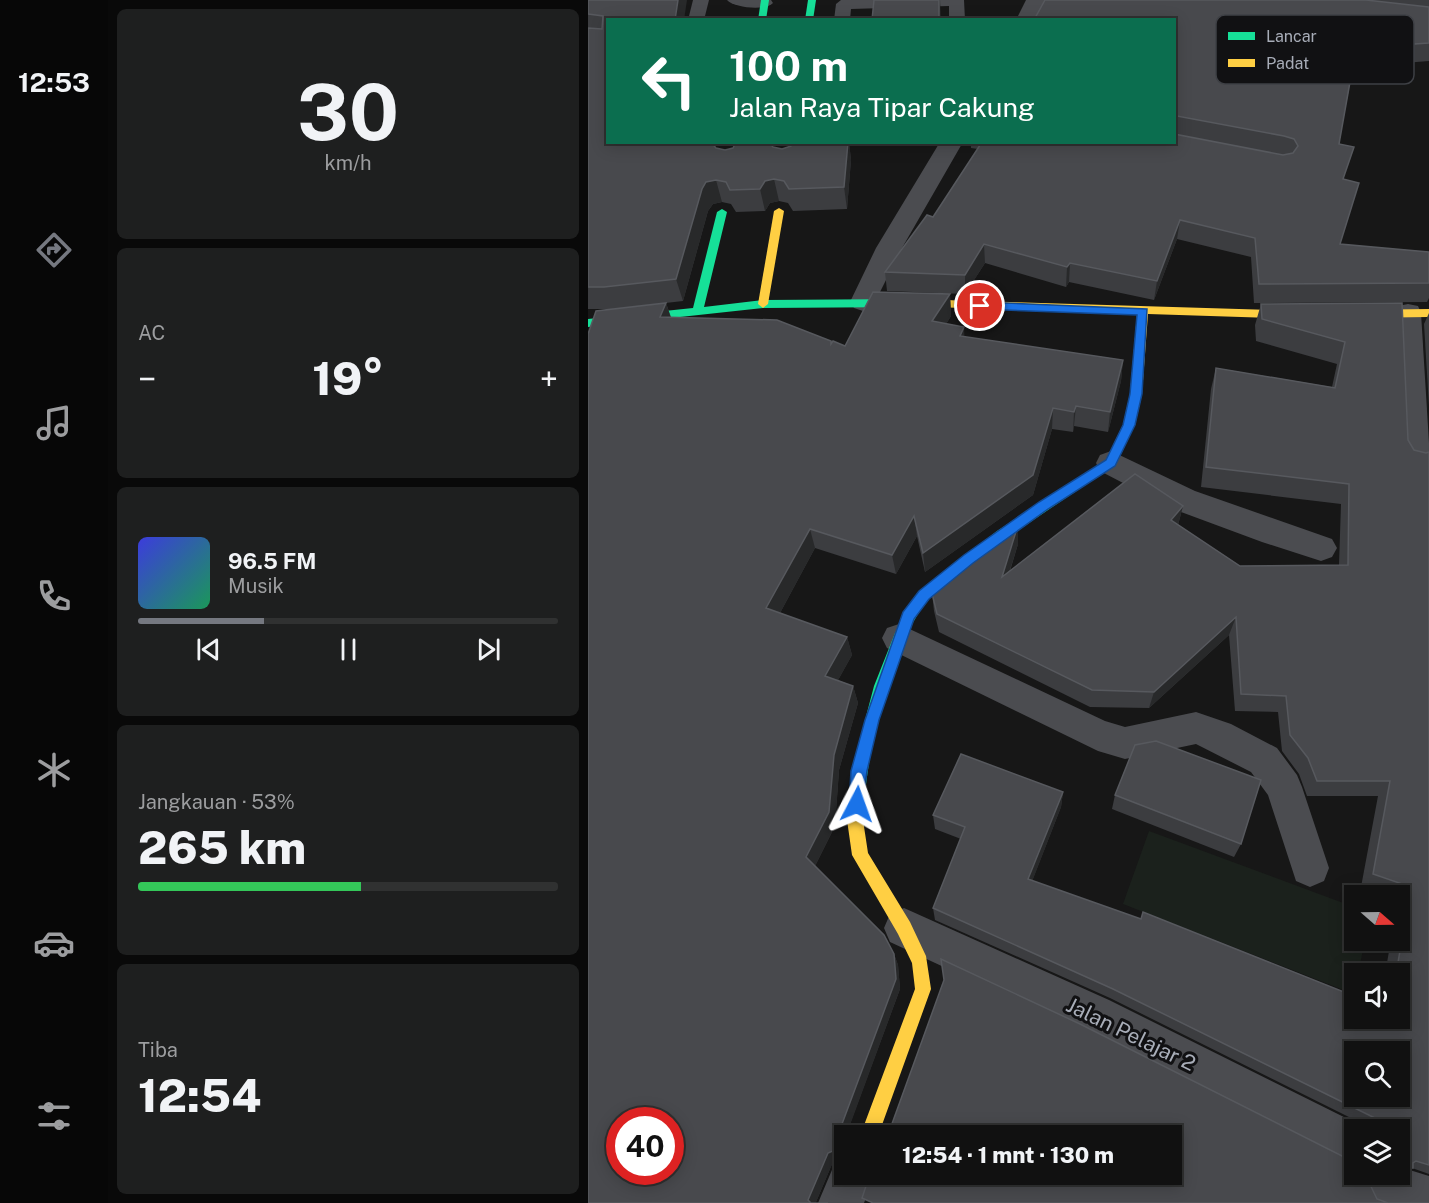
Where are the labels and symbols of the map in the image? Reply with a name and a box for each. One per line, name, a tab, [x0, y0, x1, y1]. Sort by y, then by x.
legend	[1216, 15, 1414, 84]
text: Lancar	[1266, 27, 1317, 46]
text: Padat	[1266, 54, 1309, 73]
pin	[954, 280, 1005, 331]
position arrow	[825, 772, 889, 836]
north arrow	[1344, 885, 1410, 951]
street label: Jalan Pelajar 2	[1062, 992, 1200, 1076]
speed limit sign: 40	[606, 1107, 684, 1185]

